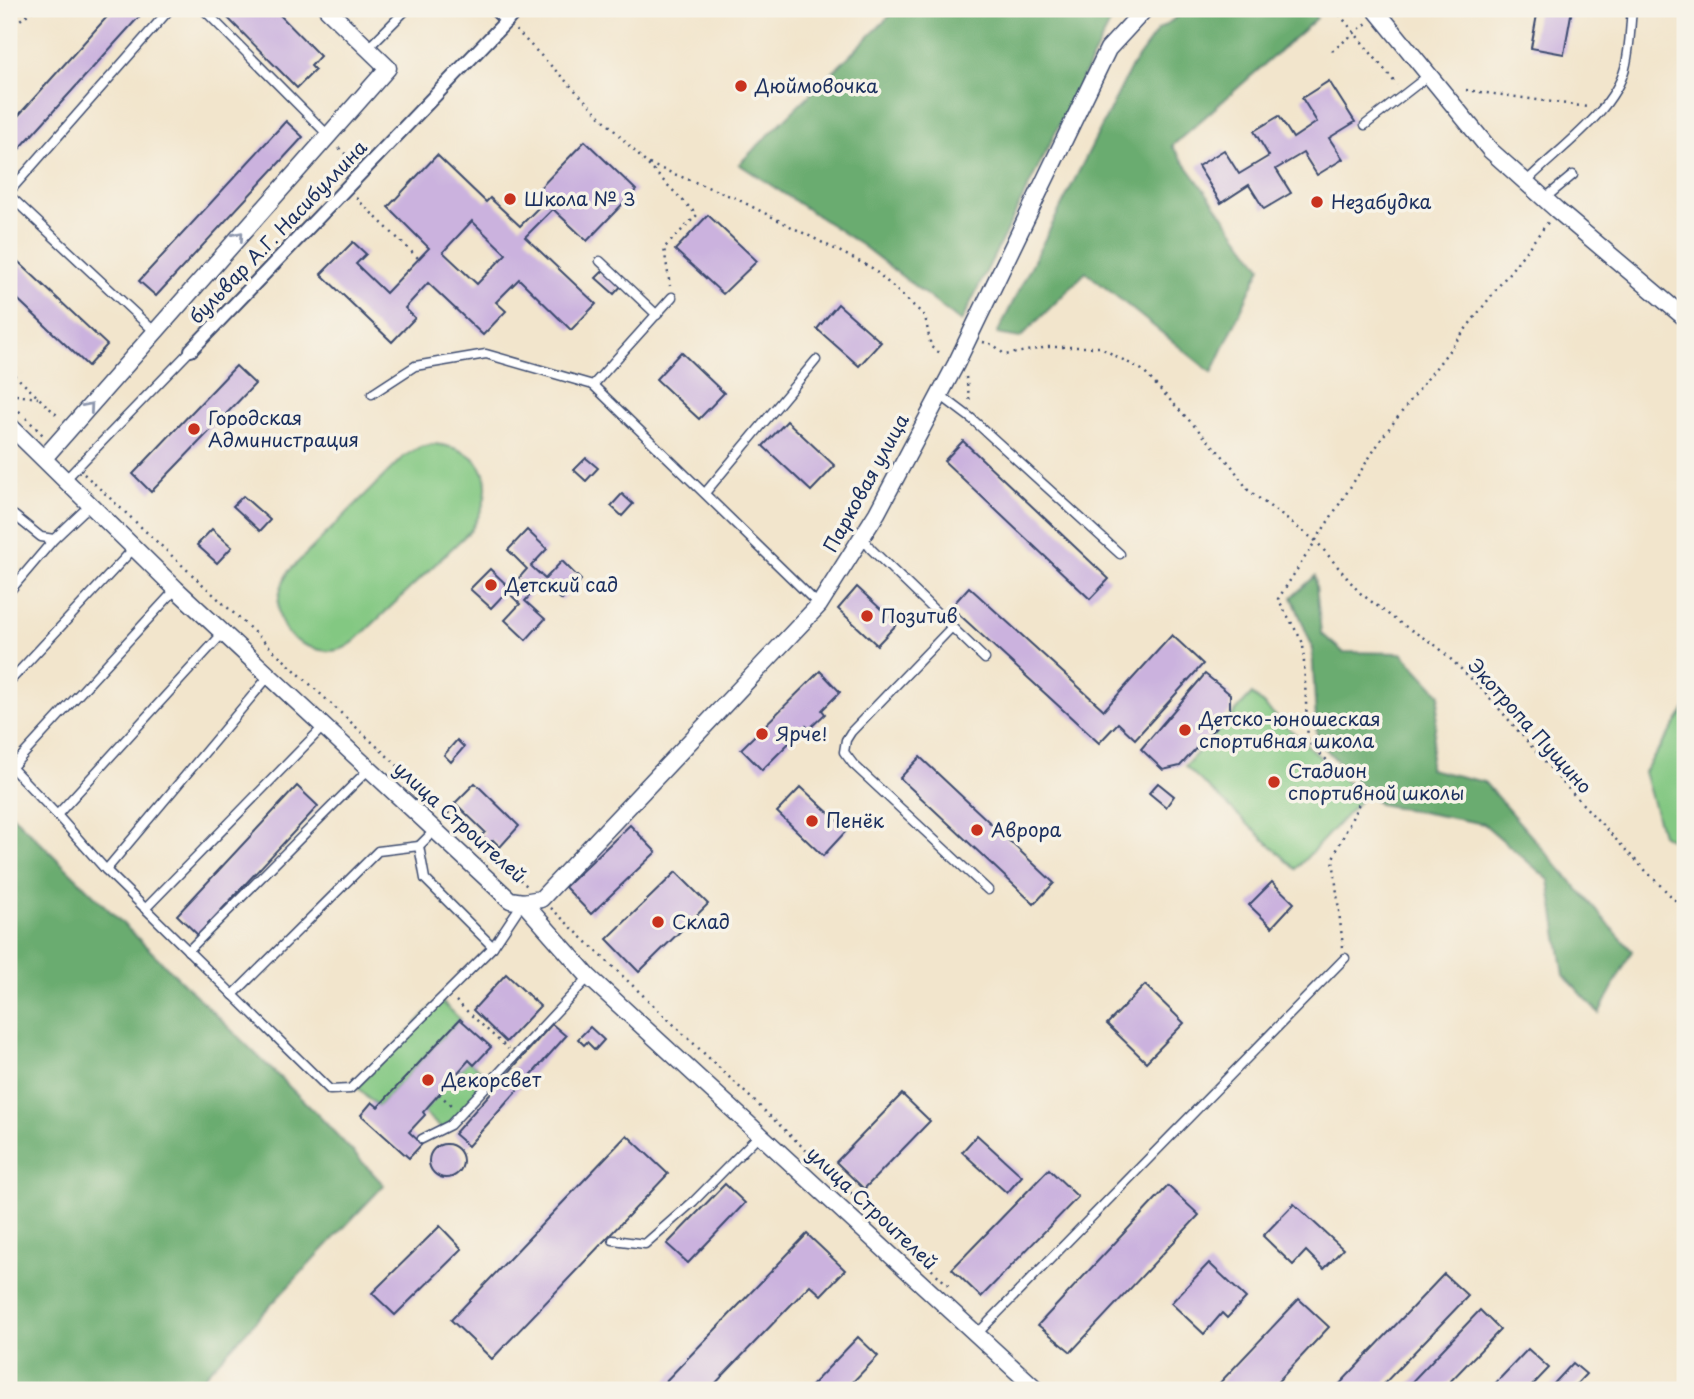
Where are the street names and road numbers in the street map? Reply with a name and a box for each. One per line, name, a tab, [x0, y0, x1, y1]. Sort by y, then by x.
street label: бульвар А.Г. Насибуллина	[182, 133, 373, 329]
street label: Парковая улица	[815, 408, 915, 557]
street label: Экотропа Пущино	[1462, 651, 1599, 799]
street label: улица Строителей	[388, 754, 533, 888]
street label: улица Строителей	[801, 1139, 944, 1275]

